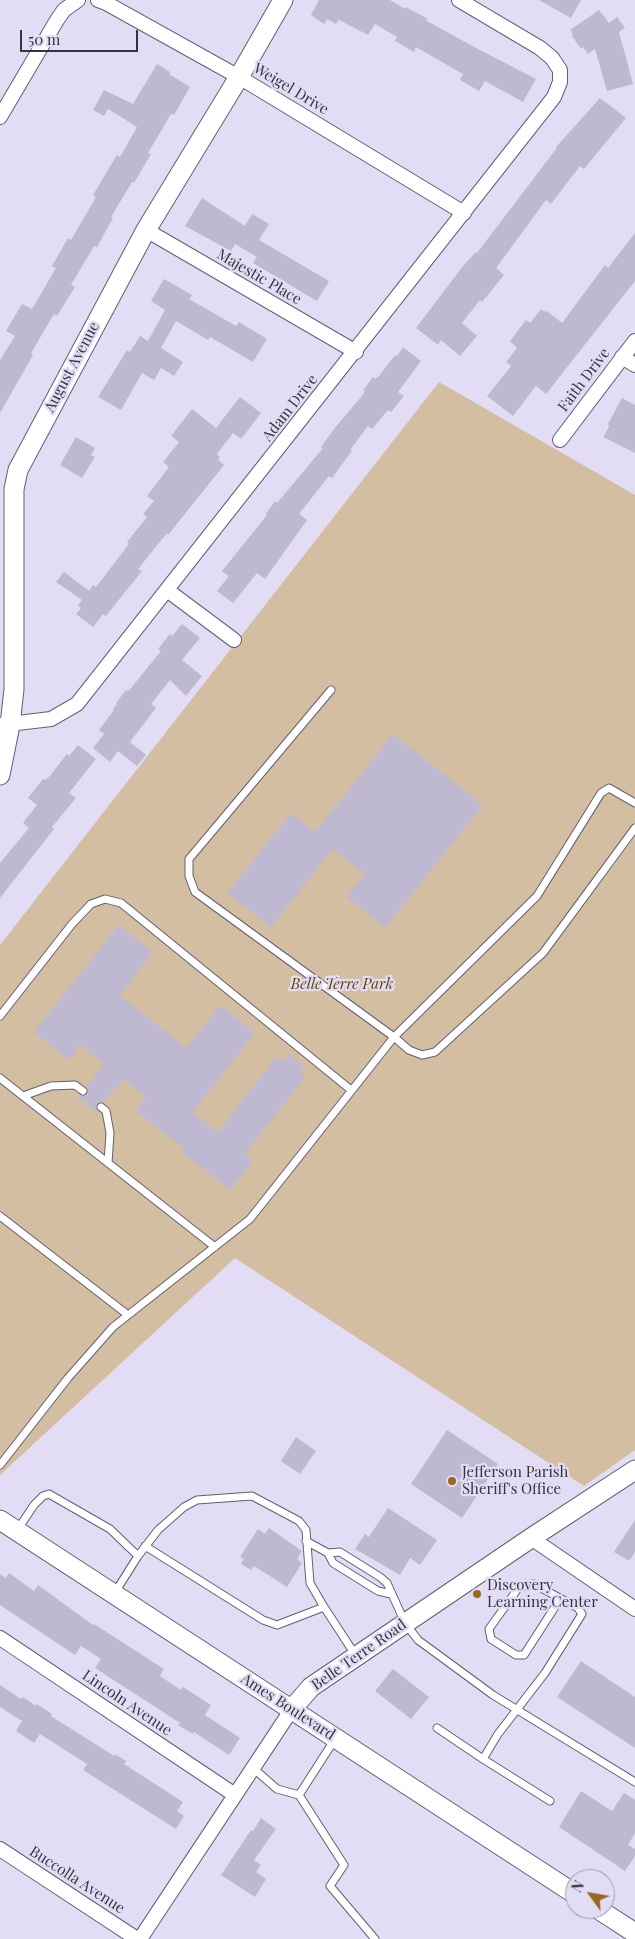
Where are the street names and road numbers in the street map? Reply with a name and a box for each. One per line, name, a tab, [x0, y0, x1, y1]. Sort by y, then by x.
street label: Weigel Drive	[250, 59, 332, 119]
street label: Majestic Place	[213, 246, 305, 308]
street label: August Avenue	[41, 319, 103, 415]
street label: Faith Drive	[554, 345, 614, 415]
street label: Adam Drive	[258, 371, 322, 445]
street label: Belle Terre Road	[308, 1616, 410, 1694]
street label: Lincoln Avenue	[79, 1666, 175, 1740]
street label: Ames Boulevard	[238, 1670, 338, 1744]
street label: Buccolla Avenue	[26, 1842, 128, 1918]

